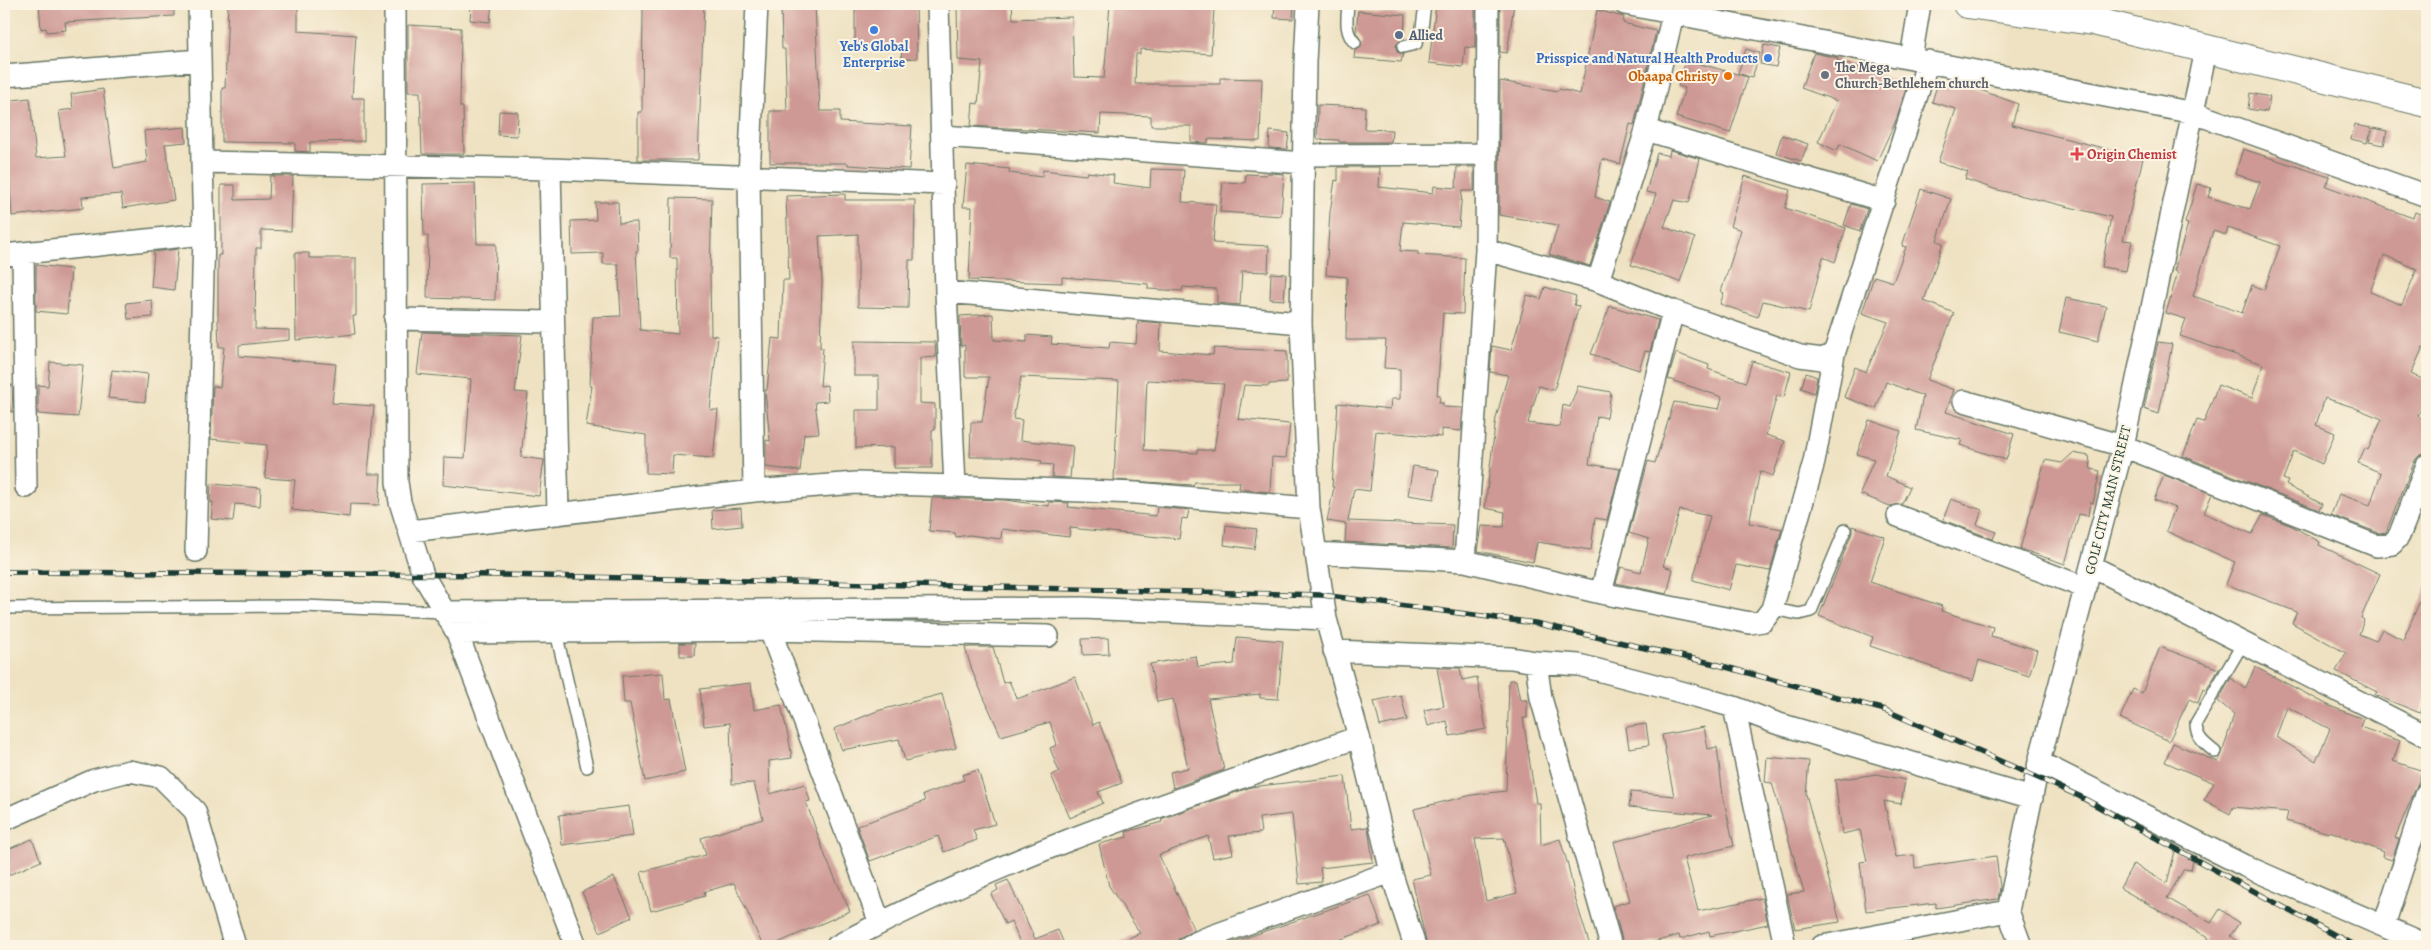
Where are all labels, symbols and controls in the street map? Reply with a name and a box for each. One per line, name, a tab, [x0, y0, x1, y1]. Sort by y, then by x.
marker: Yeb's Global Enterprise	[868, 24, 880, 36]
place label: Allied	[1408, 26, 1444, 45]
marker: Allied	[1393, 29, 1405, 41]
place label: Yeb's Global Enterprise	[839, 37, 909, 72]
place label: Prisspice and Natural Health Products	[1536, 49, 1758, 68]
marker: Prisspice and Natural Health Products	[1762, 52, 1774, 64]
place label: The Mega Church-Bethlehem church	[1835, 58, 1989, 93]
place label: Obaapa Christy	[1628, 67, 1719, 86]
marker: The Mega Church-Bethlehem church	[1819, 69, 1831, 81]
marker: Obaapa Christy	[1722, 70, 1734, 82]
place label: Origin Chemist	[2087, 145, 2177, 164]
marker: Origin Chemist	[2071, 148, 2083, 160]
street label: GOLF CITY MAIN STREET	[2080, 423, 2136, 577]

